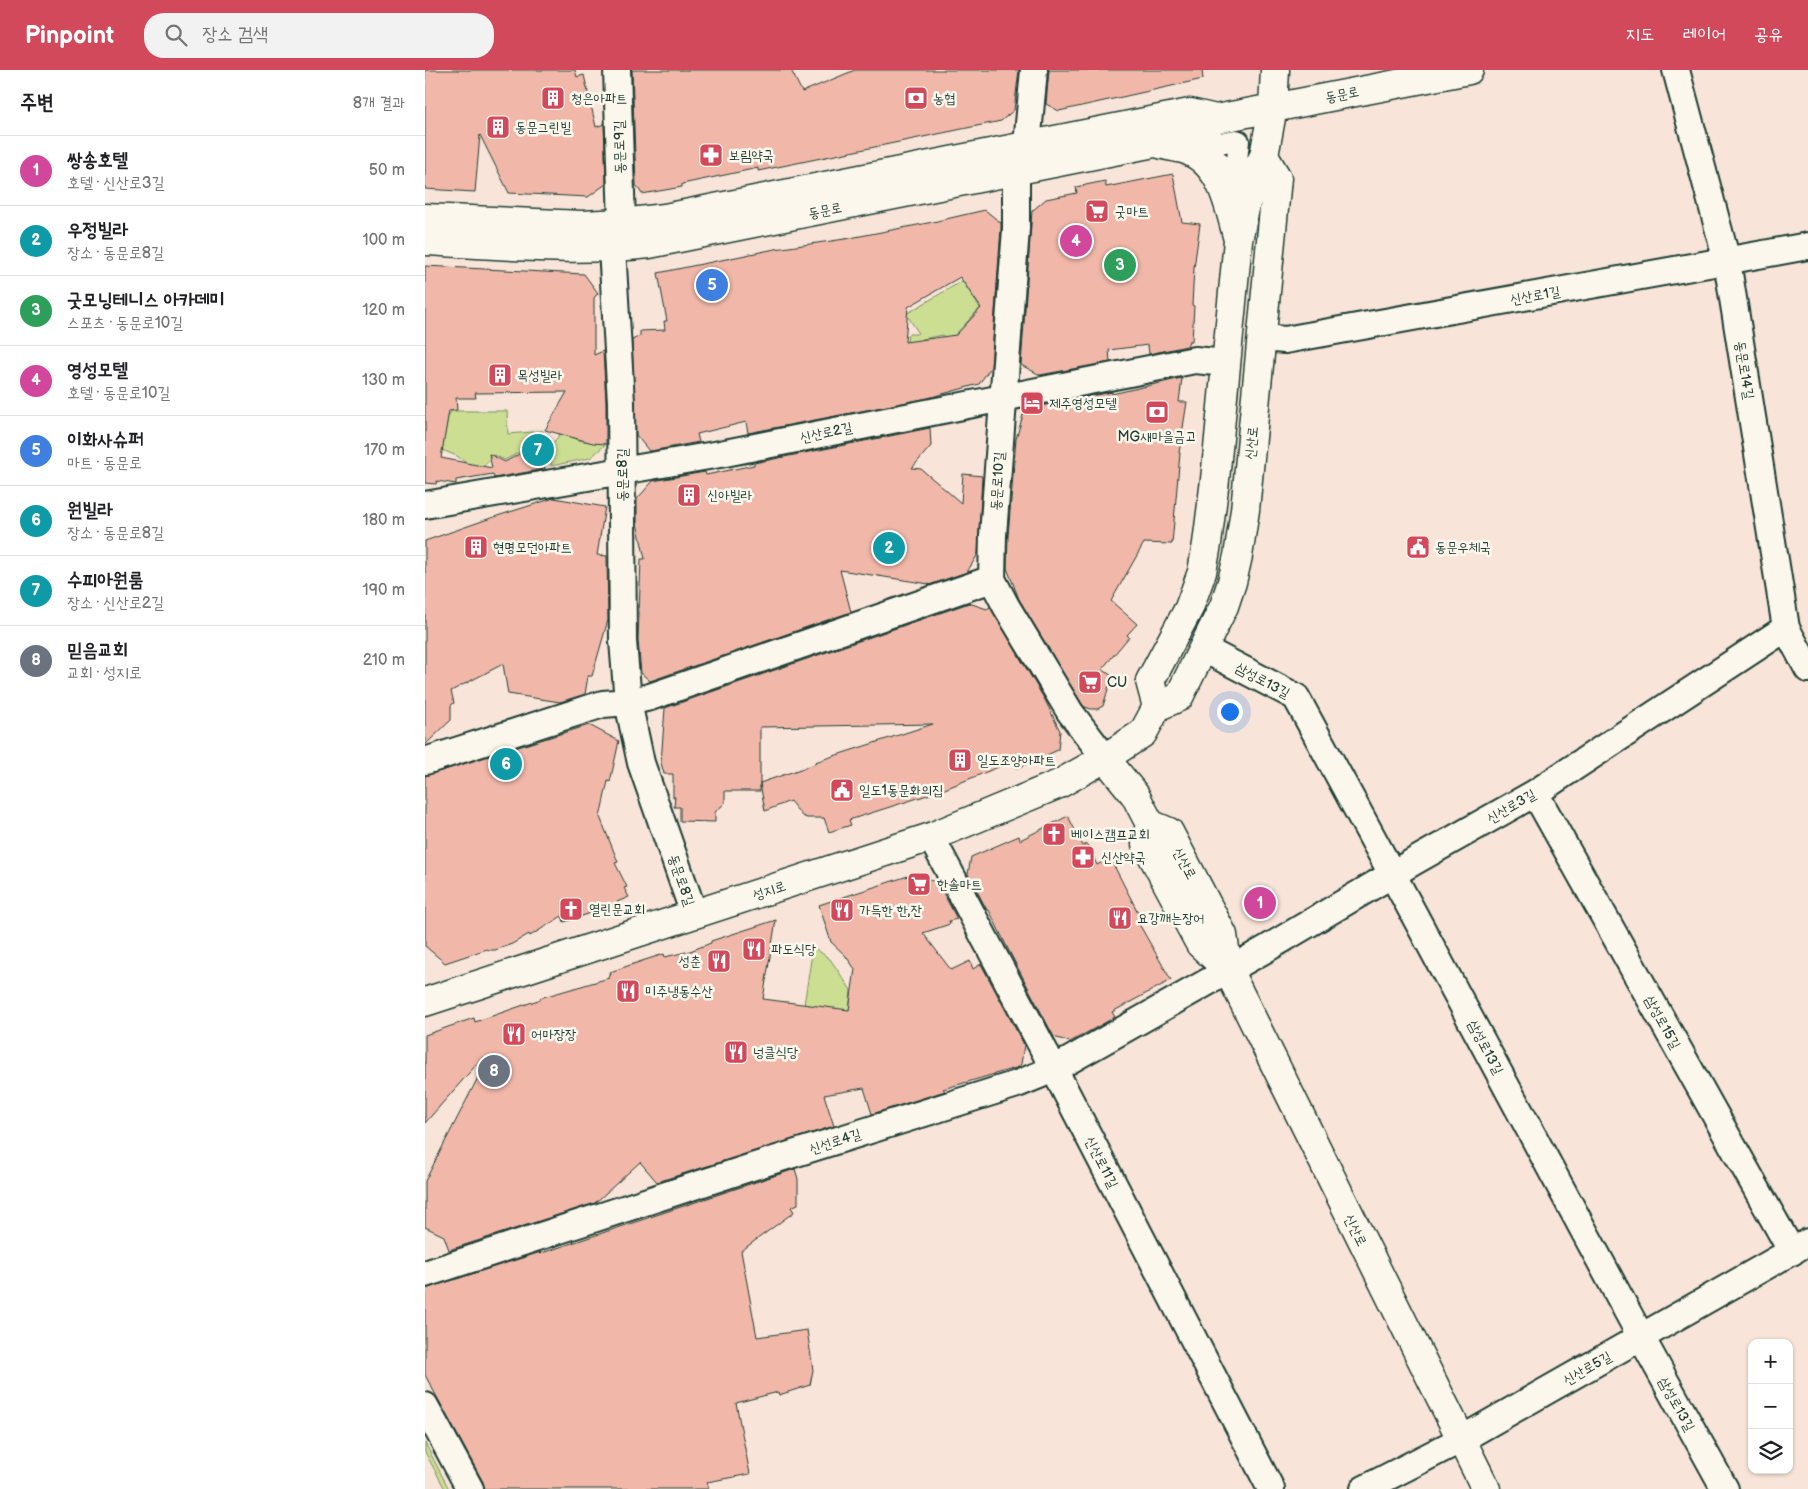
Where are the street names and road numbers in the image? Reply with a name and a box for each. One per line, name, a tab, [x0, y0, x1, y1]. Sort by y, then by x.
street label: 동문로	[1324, 83, 1360, 106]
street label: 동문로9길	[611, 120, 628, 174]
street label: 동문로	[807, 199, 843, 222]
street label: 신산로1길	[1509, 283, 1562, 308]
street label: 동문로14길	[1731, 340, 1758, 401]
street label: 신산로2길	[798, 418, 855, 446]
street label: 신산로	[1241, 425, 1262, 461]
street label: 동문로8길	[614, 448, 631, 502]
street label: 동문로10길	[987, 450, 1008, 511]
street label: 삼성로13길	[1233, 659, 1293, 702]
street label: 신산로3길	[1484, 785, 1539, 827]
street label: 신산로	[1169, 844, 1200, 882]
street label: 동문로8길	[665, 852, 698, 909]
street label: 성지로	[750, 877, 788, 904]
street label: 삼성로15길	[1641, 993, 1685, 1053]
street label: 삼성로13길	[1464, 1017, 1507, 1078]
street label: 신선로4길	[807, 1125, 864, 1158]
street label: 신산로11길	[1081, 1133, 1122, 1192]
street label: 신산로	[1341, 1211, 1371, 1249]
street label: 신산로5길	[1560, 1347, 1615, 1389]
street label: 삼성로13길	[1655, 1374, 1699, 1435]

